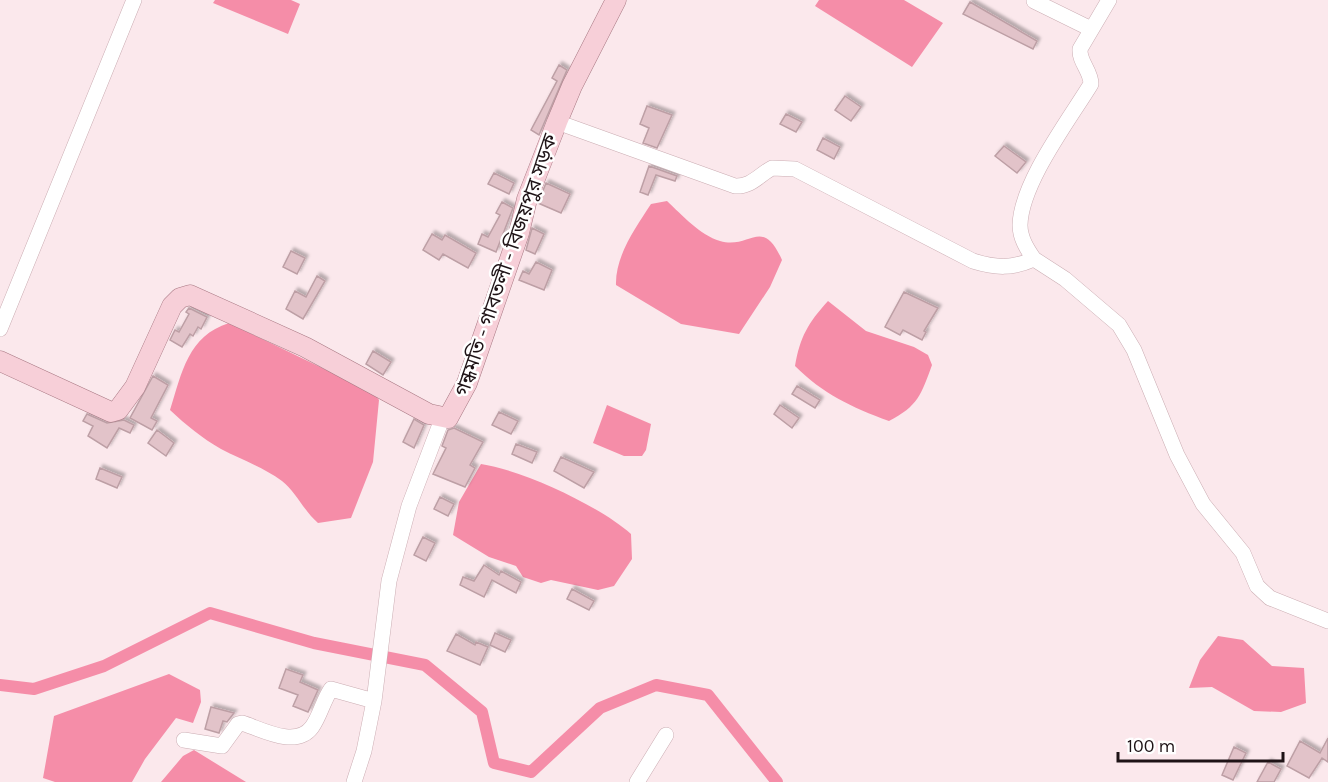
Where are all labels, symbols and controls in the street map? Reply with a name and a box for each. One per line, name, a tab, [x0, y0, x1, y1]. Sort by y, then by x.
street label: গন্ধমতি - গাবতলী - বিজয়পুর সড়ক	[449, 130, 562, 399]
scale bar	[1118, 725, 1283, 763]
text: 100 m	[1127, 735, 1175, 757]

